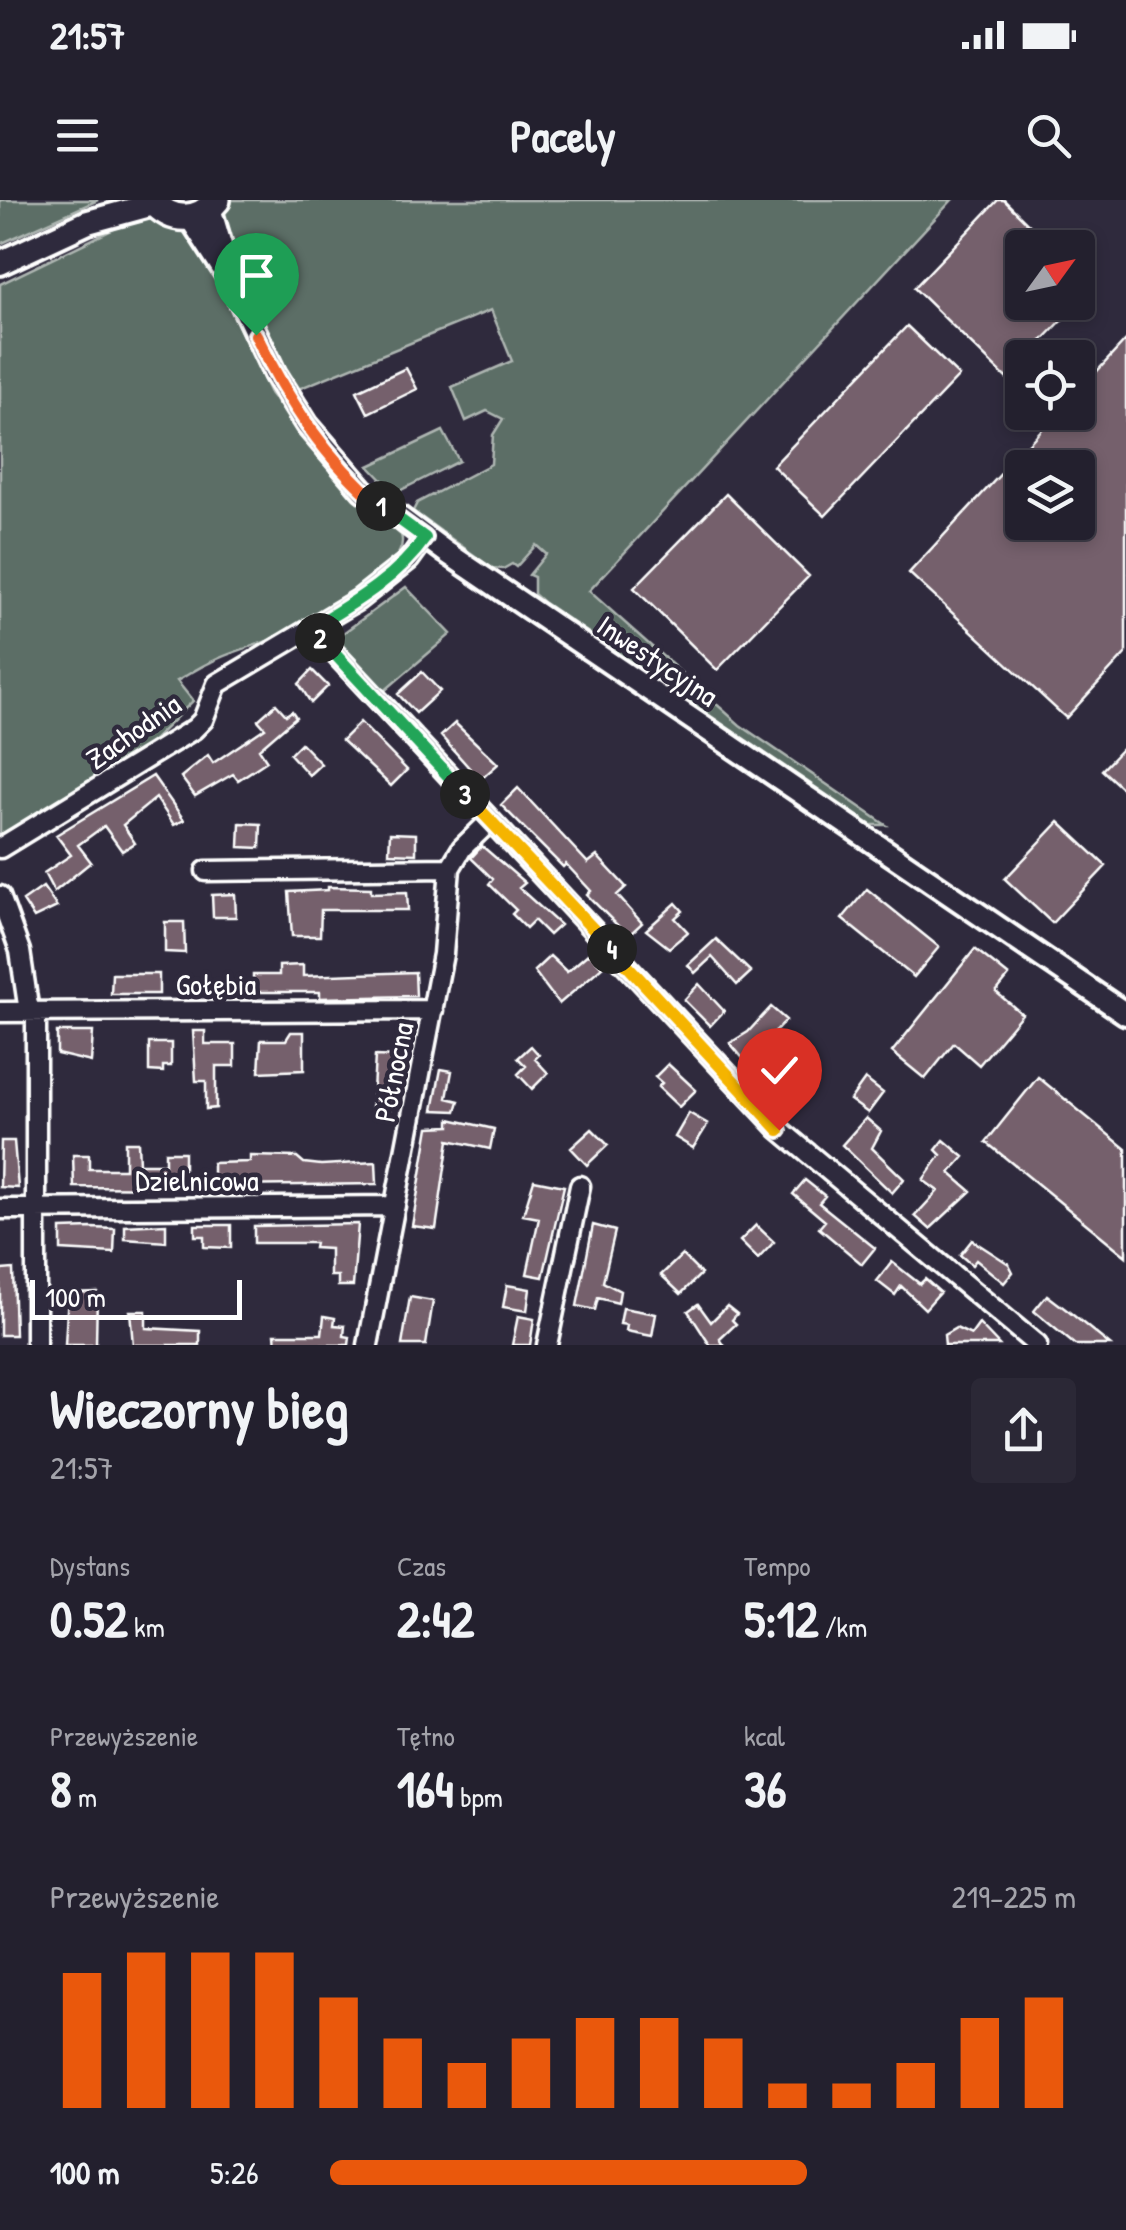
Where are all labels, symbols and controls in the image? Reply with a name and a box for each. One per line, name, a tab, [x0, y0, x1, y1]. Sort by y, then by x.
text: 21:57	[50, 9, 125, 61]
text: Pacely	[510, 105, 616, 166]
icon: menu	[50, 108, 105, 163]
icon: search	[1021, 108, 1076, 163]
north arrow	[1005, 230, 1095, 320]
map controls	[1005, 230, 1095, 540]
pin	[214, 233, 299, 336]
icon: arrive	[229, 248, 284, 303]
button: locate	[1005, 340, 1095, 430]
button: layers	[1005, 450, 1095, 540]
pin: 1	[356, 481, 406, 531]
text: 1	[376, 487, 386, 525]
street label: Inwestycyjna	[590, 605, 726, 715]
pin: 2	[295, 613, 345, 663]
text: 2	[313, 619, 327, 657]
street label: Zachodnia	[78, 684, 189, 778]
pin: 3	[440, 769, 490, 819]
text: 3	[459, 775, 471, 813]
pin: 4	[587, 924, 637, 974]
text: 4	[607, 930, 617, 968]
street label: Gołębia	[176, 964, 257, 1004]
street label: Północna	[364, 1019, 422, 1125]
pin	[737, 1028, 822, 1131]
icon: check	[752, 1043, 807, 1098]
street label: Dzielnicowa	[135, 1160, 259, 1200]
scale bar	[30, 1275, 242, 1320]
text: 100 m	[45, 1278, 106, 1316]
text: Wieczorny bieg	[50, 1371, 348, 1445]
button: share	[971, 1378, 1076, 1483]
text: 21:57	[50, 1446, 113, 1489]
text: Dystans	[50, 1547, 130, 1585]
text: Czas	[397, 1547, 446, 1585]
text: Tempo	[744, 1547, 811, 1585]
text: 0.52	[50, 1585, 128, 1653]
text: 2:42	[397, 1585, 474, 1653]
text: 5:12	[744, 1585, 818, 1653]
text: km	[128, 1608, 165, 1646]
text: /km	[818, 1608, 867, 1646]
text: Przewyższenie	[50, 1717, 198, 1755]
text: Tętno	[397, 1717, 455, 1755]
text: kcal	[744, 1717, 785, 1755]
text: 8	[50, 1755, 72, 1823]
text: 164	[397, 1755, 454, 1823]
text: 36	[744, 1755, 786, 1823]
text: m	[72, 1778, 97, 1816]
text: bpm	[454, 1778, 503, 1816]
text: Przewyższenie	[50, 1875, 219, 1918]
text: 219–225 m	[952, 1875, 1076, 1918]
text: 100 m	[50, 2151, 119, 2194]
text: 5:26	[210, 2151, 259, 2194]

